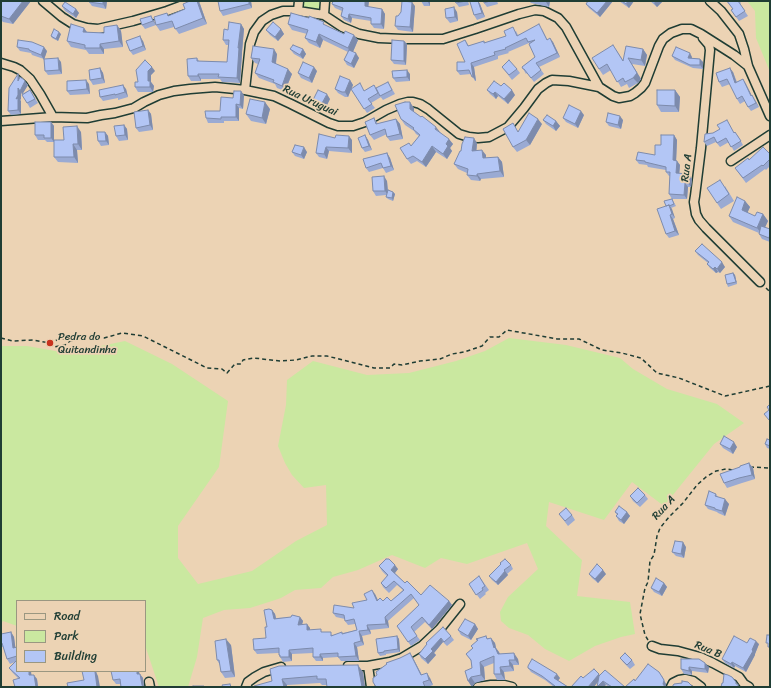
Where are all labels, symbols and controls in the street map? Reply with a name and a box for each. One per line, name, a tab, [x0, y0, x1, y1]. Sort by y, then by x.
street label: Rua Uruguai	[281, 83, 339, 119]
street label: Rua A	[679, 153, 695, 183]
place label: Pedra do Quitandinha	[58, 330, 116, 356]
marker: Pedra do Quitandinha	[45, 338, 55, 348]
street label: Rua A	[650, 493, 678, 523]
legend	[16, 600, 146, 672]
text: Road	[54, 605, 80, 627]
text: Park	[54, 625, 79, 647]
street label: Rua B	[693, 639, 723, 661]
text: Building	[54, 645, 97, 667]

